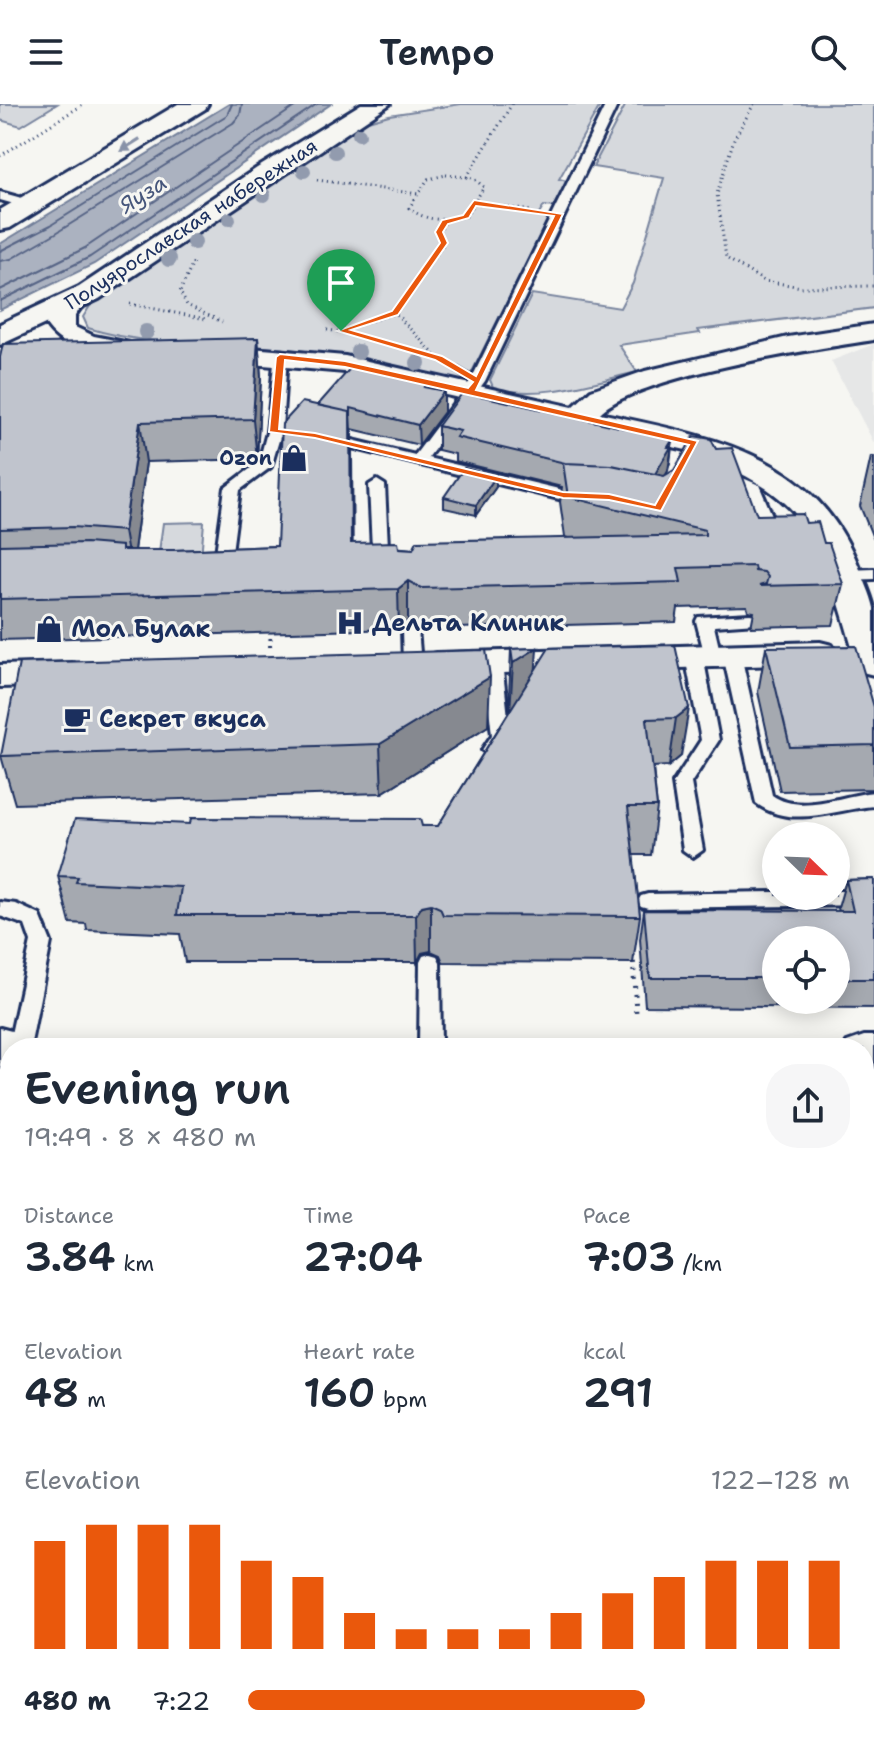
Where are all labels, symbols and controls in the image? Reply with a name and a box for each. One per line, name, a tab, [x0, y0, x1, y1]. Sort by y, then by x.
text: Tempo	[379, 28, 495, 77]
icon: menu	[24, 30, 68, 74]
icon: search	[806, 30, 850, 74]
street label: Полуярославская набережная	[60, 132, 322, 316]
one-way arrow	[119, 137, 141, 151]
water label: Яуза	[113, 168, 172, 221]
pin	[307, 249, 375, 331]
icon: arrive	[319, 261, 363, 305]
shop icon: Ozon	[279, 443, 309, 473]
place label: Ozon	[219, 445, 272, 471]
place label: Дельта Клиник	[372, 607, 564, 639]
hospital icon: Дельта Клиник	[335, 608, 365, 638]
place label: Мол Булак	[71, 613, 210, 645]
shop icon: Мол Булак	[34, 614, 64, 644]
place label: Секрет вкуса	[99, 703, 266, 735]
cafe icon: Секрет вкуса	[62, 704, 92, 734]
north arrow	[762, 822, 850, 910]
map controls	[762, 822, 850, 1014]
button: locate	[762, 926, 850, 1014]
text: Evening run	[24, 1059, 291, 1118]
button: share	[766, 1064, 850, 1148]
text: 19:49 · 8 × 480 m	[24, 1119, 256, 1154]
text: Distance	[24, 1201, 114, 1230]
text: Time	[303, 1201, 354, 1230]
text: Pace	[583, 1201, 631, 1230]
text: 3.84	[24, 1230, 116, 1284]
text: 27:04	[303, 1230, 423, 1284]
text: 7:03	[583, 1230, 675, 1284]
text: km	[116, 1249, 154, 1278]
text: /km	[675, 1249, 722, 1278]
text: Elevation	[24, 1337, 122, 1366]
text: Heart rate	[303, 1337, 415, 1366]
text: kcal	[583, 1337, 625, 1366]
text: 48	[24, 1366, 80, 1420]
text: 160	[303, 1366, 375, 1420]
text: 291	[583, 1366, 653, 1420]
text: m	[80, 1385, 106, 1414]
text: bpm	[375, 1385, 427, 1414]
text: Elevation	[24, 1462, 140, 1497]
text: 122–128 m	[711, 1462, 850, 1497]
text: 480 m	[24, 1683, 111, 1718]
text: 7:22	[152, 1683, 210, 1718]

